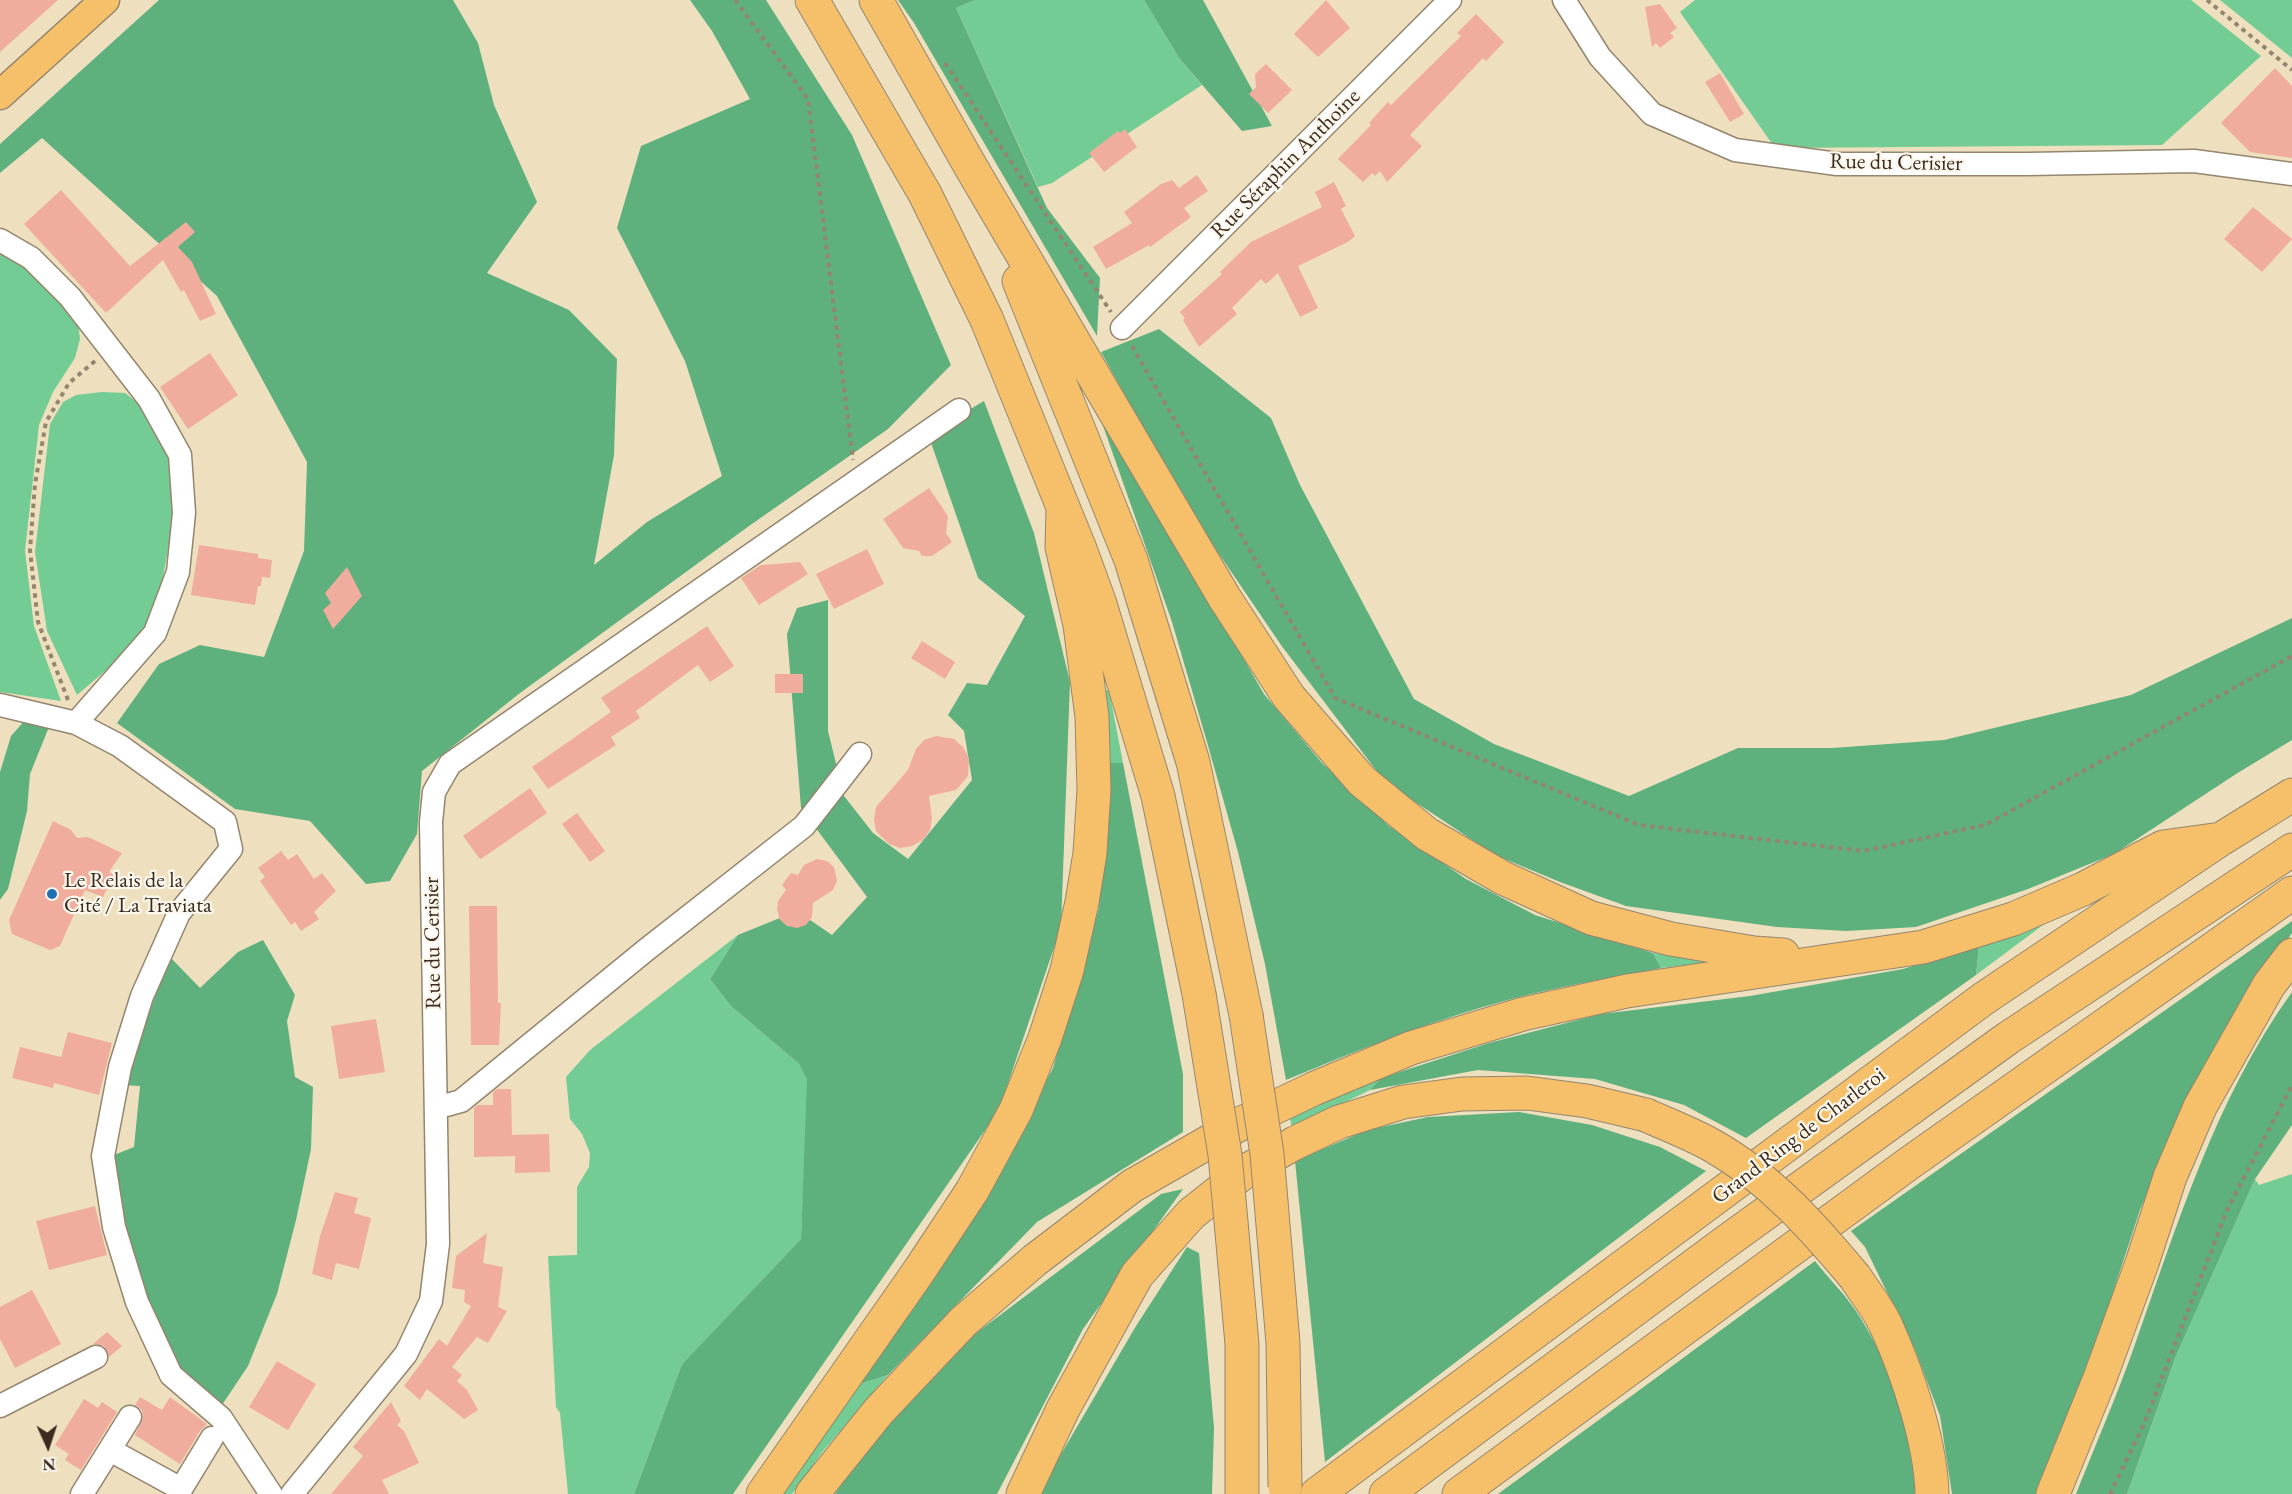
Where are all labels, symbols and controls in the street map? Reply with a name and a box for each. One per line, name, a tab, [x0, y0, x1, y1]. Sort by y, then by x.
street label: Rue Séraphin Anthoine	[1206, 84, 1366, 244]
street label: Rue du Cerisier	[1829, 149, 1963, 177]
place label: Le Relais de la Cité / La Traviata	[64, 868, 212, 920]
street label: Rue du Cerisier	[419, 876, 447, 1010]
marker: Le Relais de la Cité / La Traviata	[45, 887, 59, 901]
street label: Grand Ring de Charleroi	[1707, 1062, 1891, 1210]
north arrow	[18, 1416, 78, 1476]
text: N	[42, 1454, 56, 1475]

